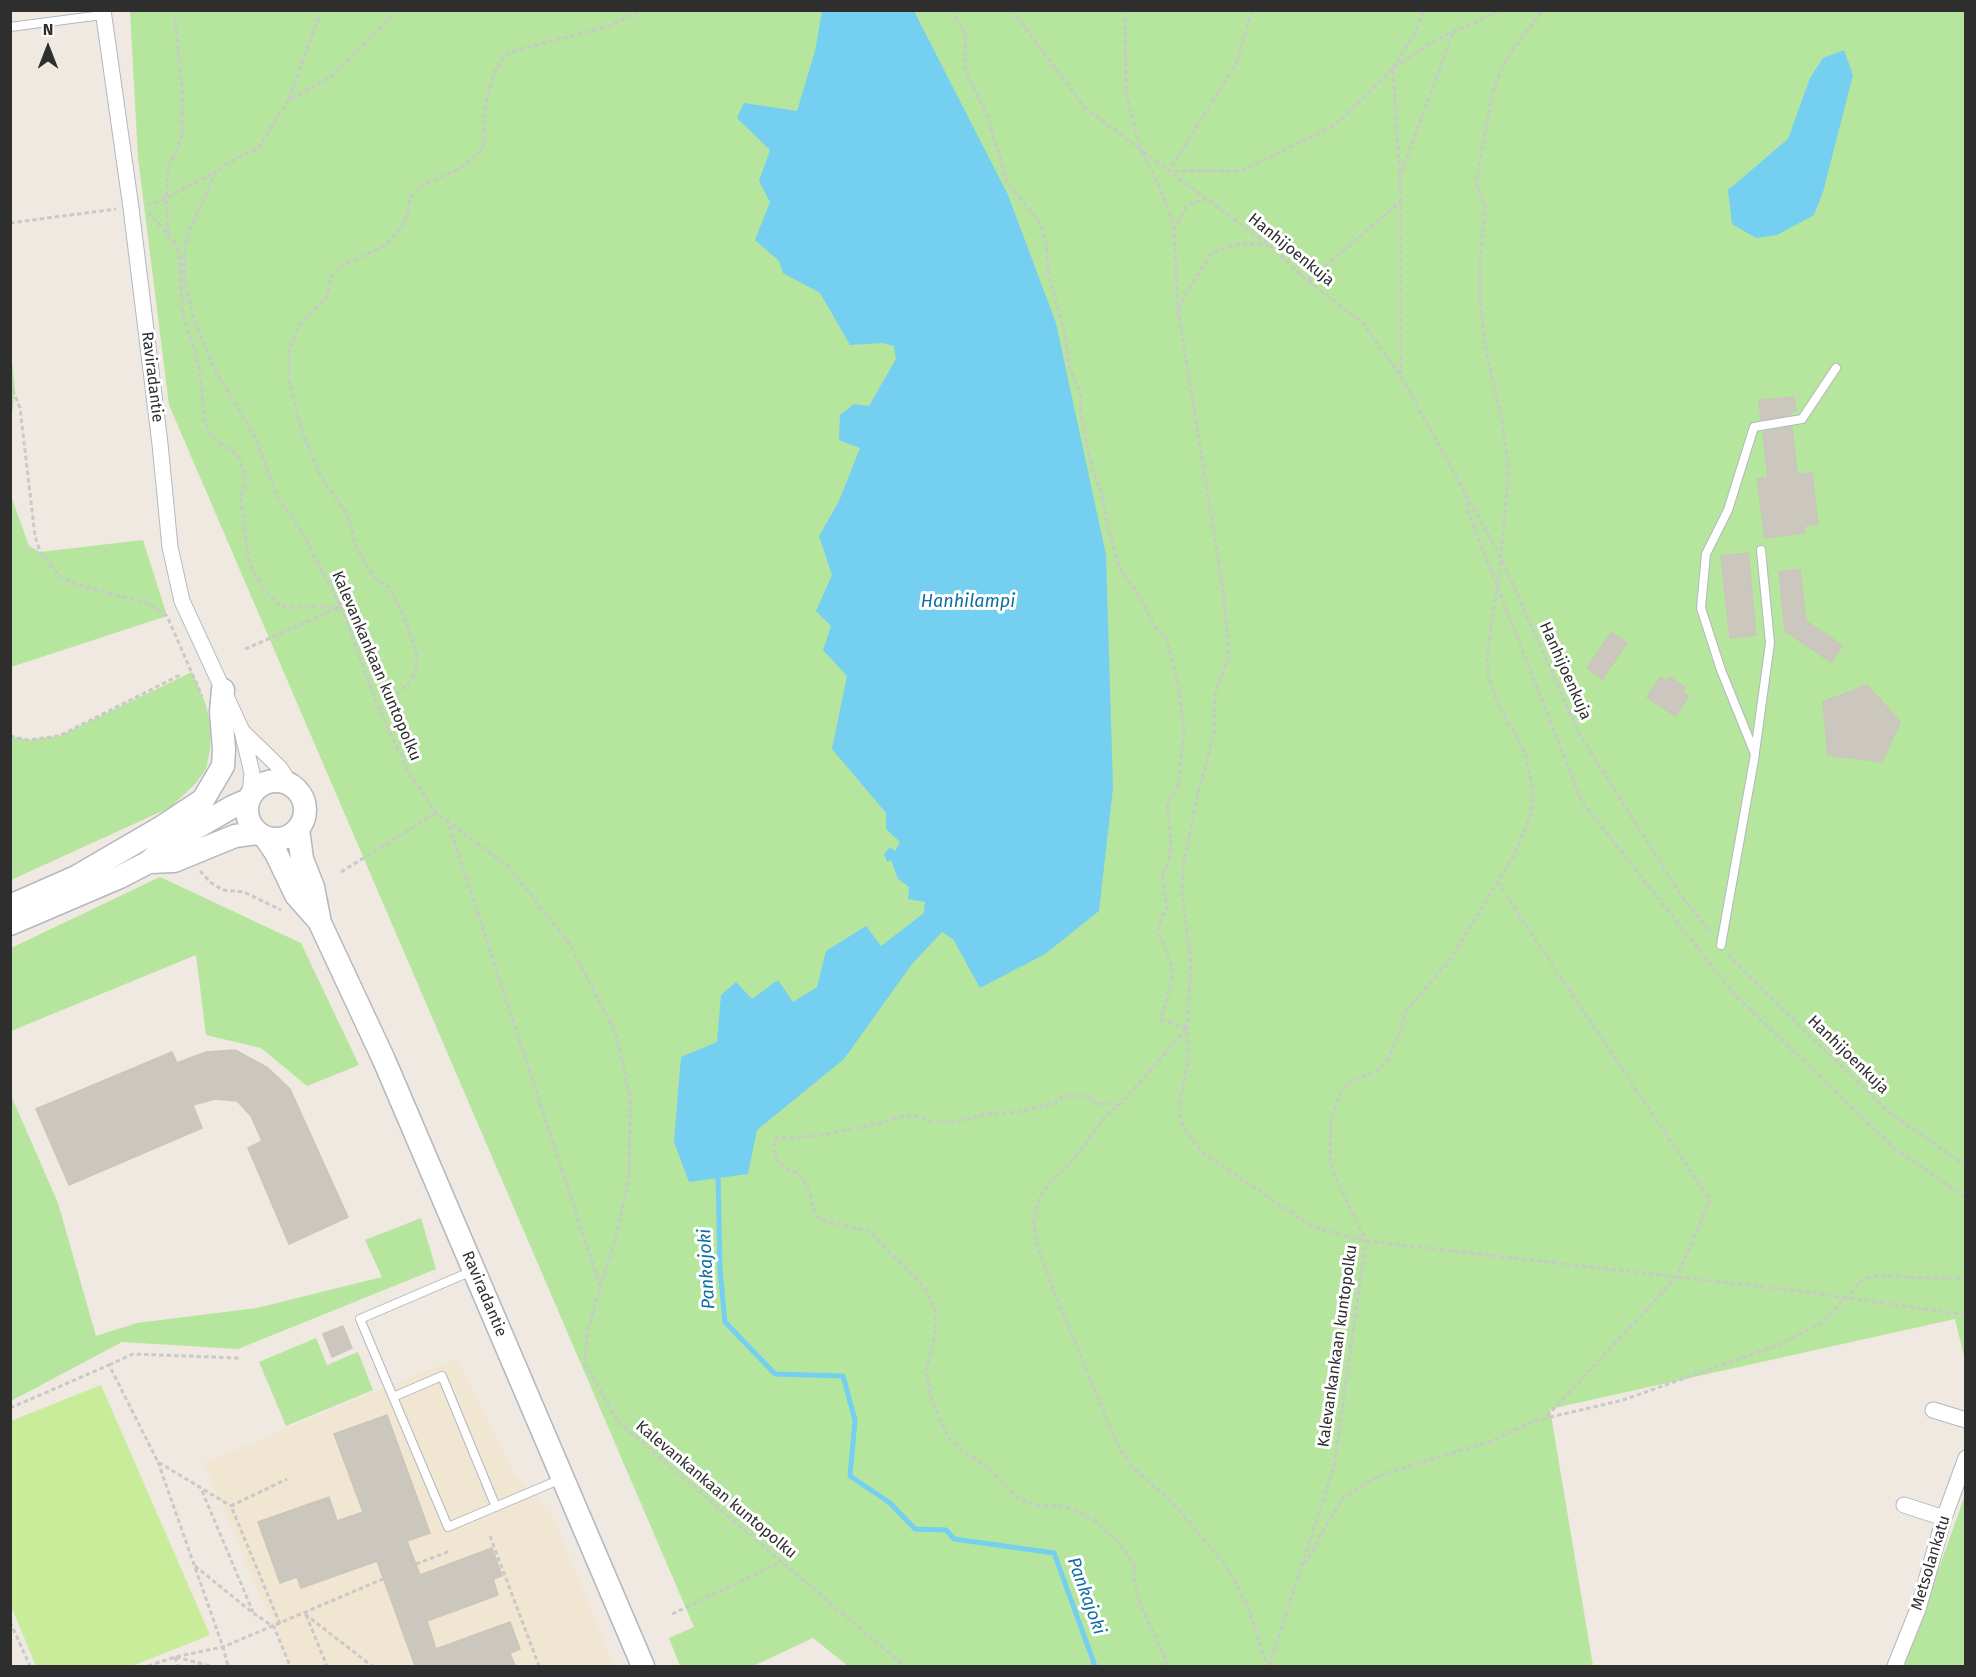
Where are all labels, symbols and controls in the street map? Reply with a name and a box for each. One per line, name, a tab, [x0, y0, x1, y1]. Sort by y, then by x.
north arrow	[18, 18, 78, 78]
text: N	[43, 20, 53, 39]
street label: Hanhijoenkuja	[1244, 209, 1338, 291]
street label: Raviradantie	[137, 330, 167, 424]
street label: Kalevankankaan kuntopolku	[327, 568, 425, 764]
water label: Hanhilampi	[921, 591, 1015, 613]
street label: Hanhijoenkuja	[1535, 619, 1595, 723]
street label: Hanhijoenkuja	[1803, 1012, 1893, 1098]
water label: Pankajoki	[694, 1228, 720, 1310]
street label: Kalevankankaan kuntopolku	[1314, 1243, 1362, 1449]
street label: Raviradantie	[457, 1248, 511, 1340]
street label: Kalevankankaan kuntopolku	[632, 1417, 800, 1563]
street label: Metsolankatu	[1907, 1513, 1955, 1613]
water label: Pankajoki	[1062, 1554, 1110, 1638]

